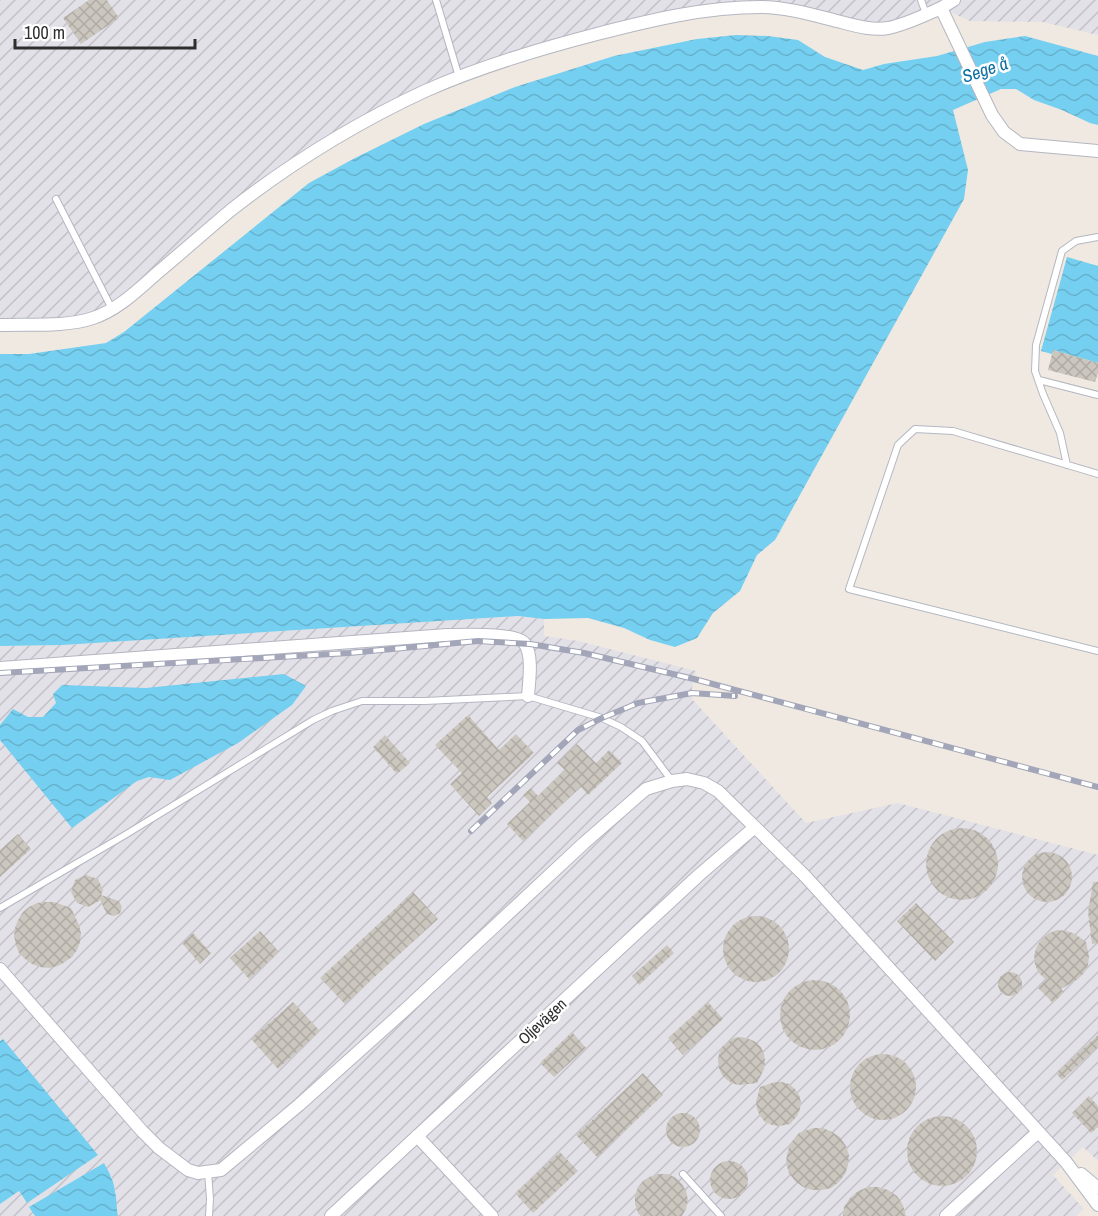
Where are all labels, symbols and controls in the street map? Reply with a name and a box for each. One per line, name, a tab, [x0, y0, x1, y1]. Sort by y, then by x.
scale bar	[15, 12, 195, 50]
text: 100 m	[24, 20, 65, 45]
water label: Sege å	[959, 50, 1011, 89]
street label: Oljevägen	[513, 993, 571, 1049]

